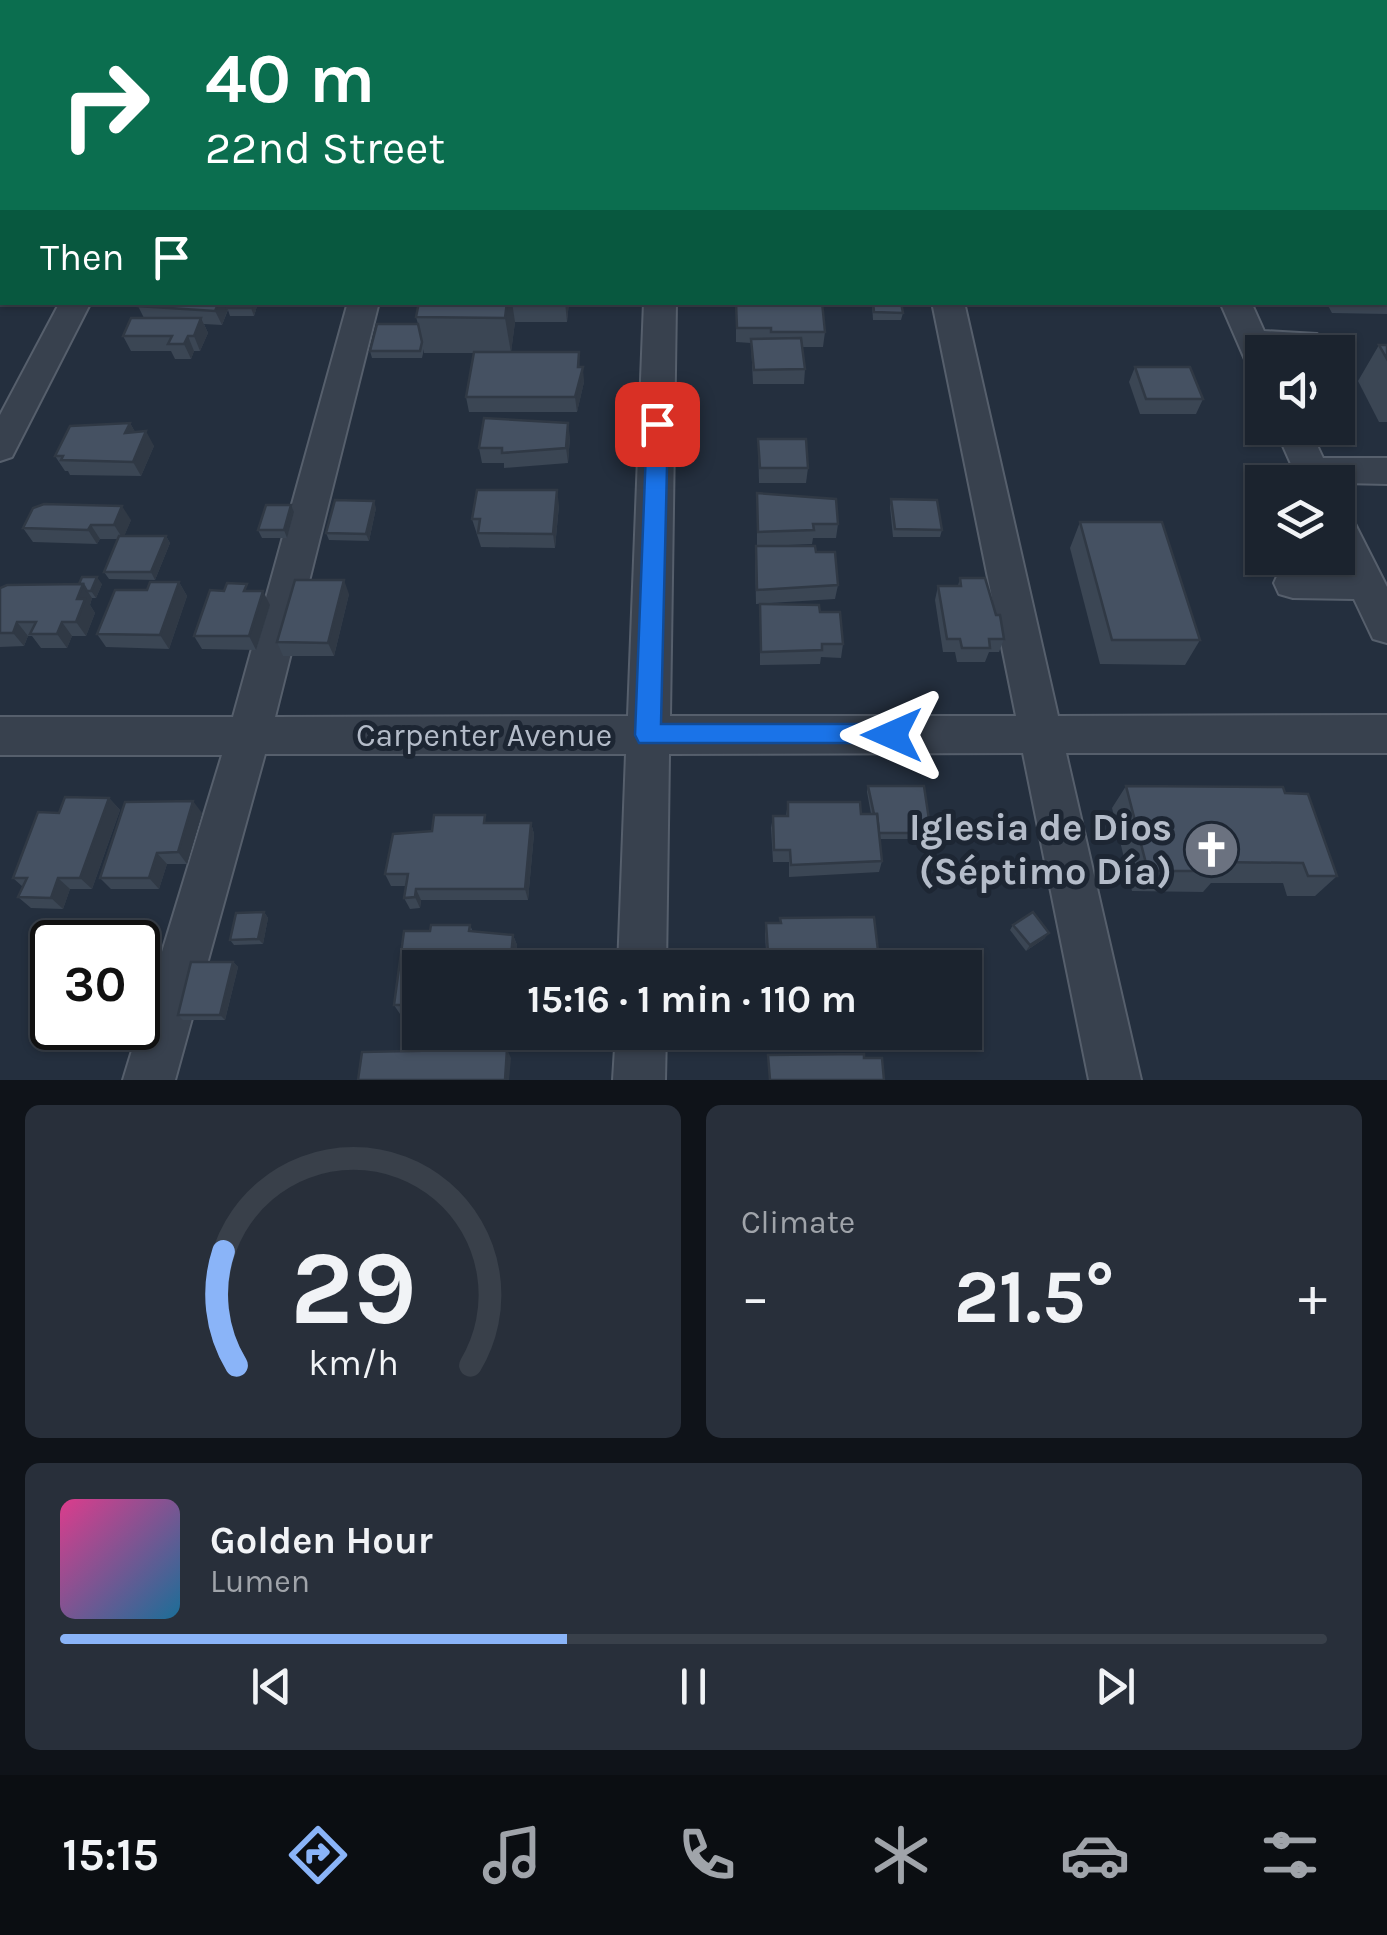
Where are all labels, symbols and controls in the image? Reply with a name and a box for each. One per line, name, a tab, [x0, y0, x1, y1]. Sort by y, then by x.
text: 40 m	[205, 38, 375, 120]
icon: right	[40, 40, 170, 170]
text: 22nd Street	[205, 122, 445, 174]
icon: arrive	[144, 230, 199, 285]
text: Then	[40, 235, 124, 280]
map controls	[1245, 335, 1355, 575]
button: sound	[1245, 335, 1355, 445]
pin	[615, 382, 700, 467]
icon: arrive	[630, 397, 685, 452]
button: layers	[1245, 465, 1355, 575]
position arrow	[840, 683, 944, 787]
street label: Carpenter Avenue	[356, 717, 612, 754]
place label: Iglesia de Dios (Séptimo Día)	[909, 805, 1172, 894]
church icon: Iglesia de Dios (Séptimo Día)	[1181, 819, 1241, 879]
speed limit sign: 30	[30, 920, 160, 1050]
text: 15:16 · 1 min · 110 m	[527, 977, 857, 1022]
text: Climate	[741, 1204, 855, 1241]
text: 29	[290, 1228, 416, 1349]
text: 21.5°	[953, 1253, 1115, 1341]
text: −	[741, 1265, 770, 1329]
text: +	[1298, 1265, 1327, 1329]
text: km/h	[308, 1342, 398, 1384]
text: Golden Hour	[210, 1518, 433, 1563]
text: Lumen	[210, 1563, 310, 1600]
icon: previous	[244, 1659, 299, 1714]
icon: pause	[666, 1659, 721, 1714]
icon: next	[1088, 1659, 1143, 1714]
icon: directions	[283, 1820, 353, 1890]
icon: music	[477, 1820, 547, 1890]
icon: phone	[672, 1820, 742, 1890]
icon: climate	[866, 1820, 936, 1890]
icon: car	[1060, 1820, 1130, 1890]
icon: filters	[1255, 1820, 1325, 1890]
text: 15:15	[62, 1829, 159, 1881]

